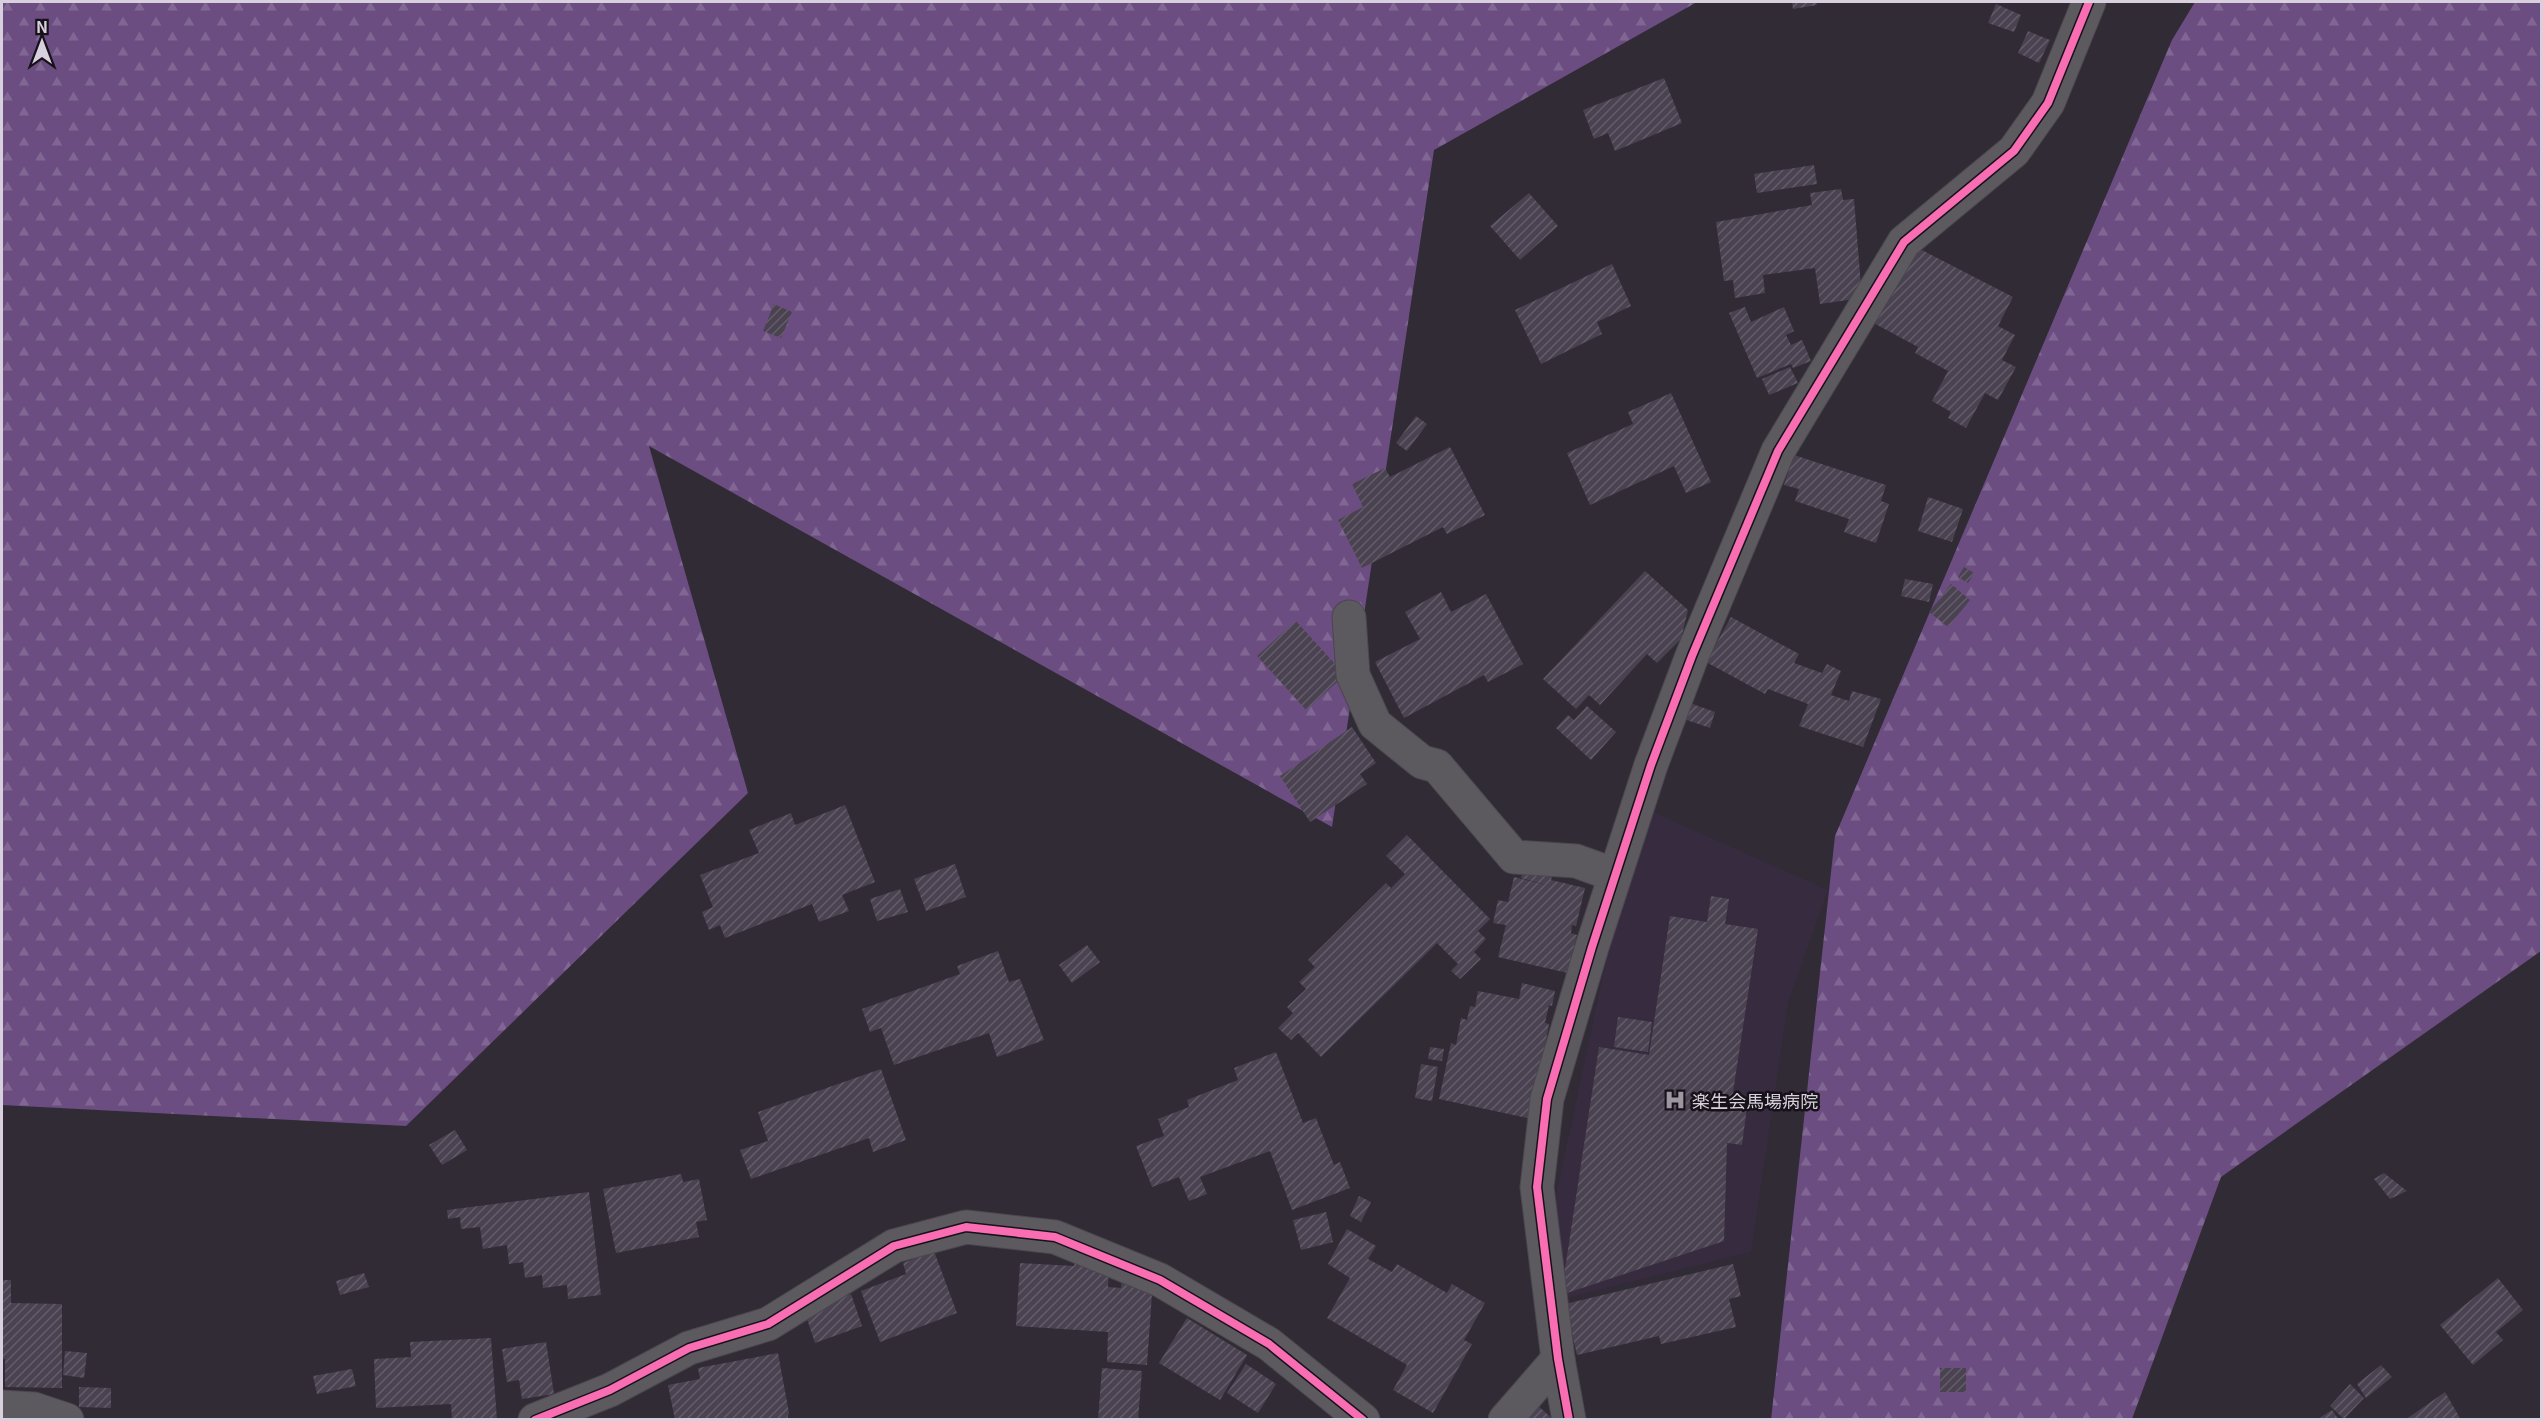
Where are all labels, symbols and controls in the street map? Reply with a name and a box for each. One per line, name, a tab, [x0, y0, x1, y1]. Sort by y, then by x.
north arrow	[12, 12, 72, 72]
text: N	[36, 14, 48, 38]
place label: 楽生会馬場病院	[1692, 1087, 1818, 1113]
hospital icon: 楽生会馬場病院	[1663, 1088, 1687, 1112]

